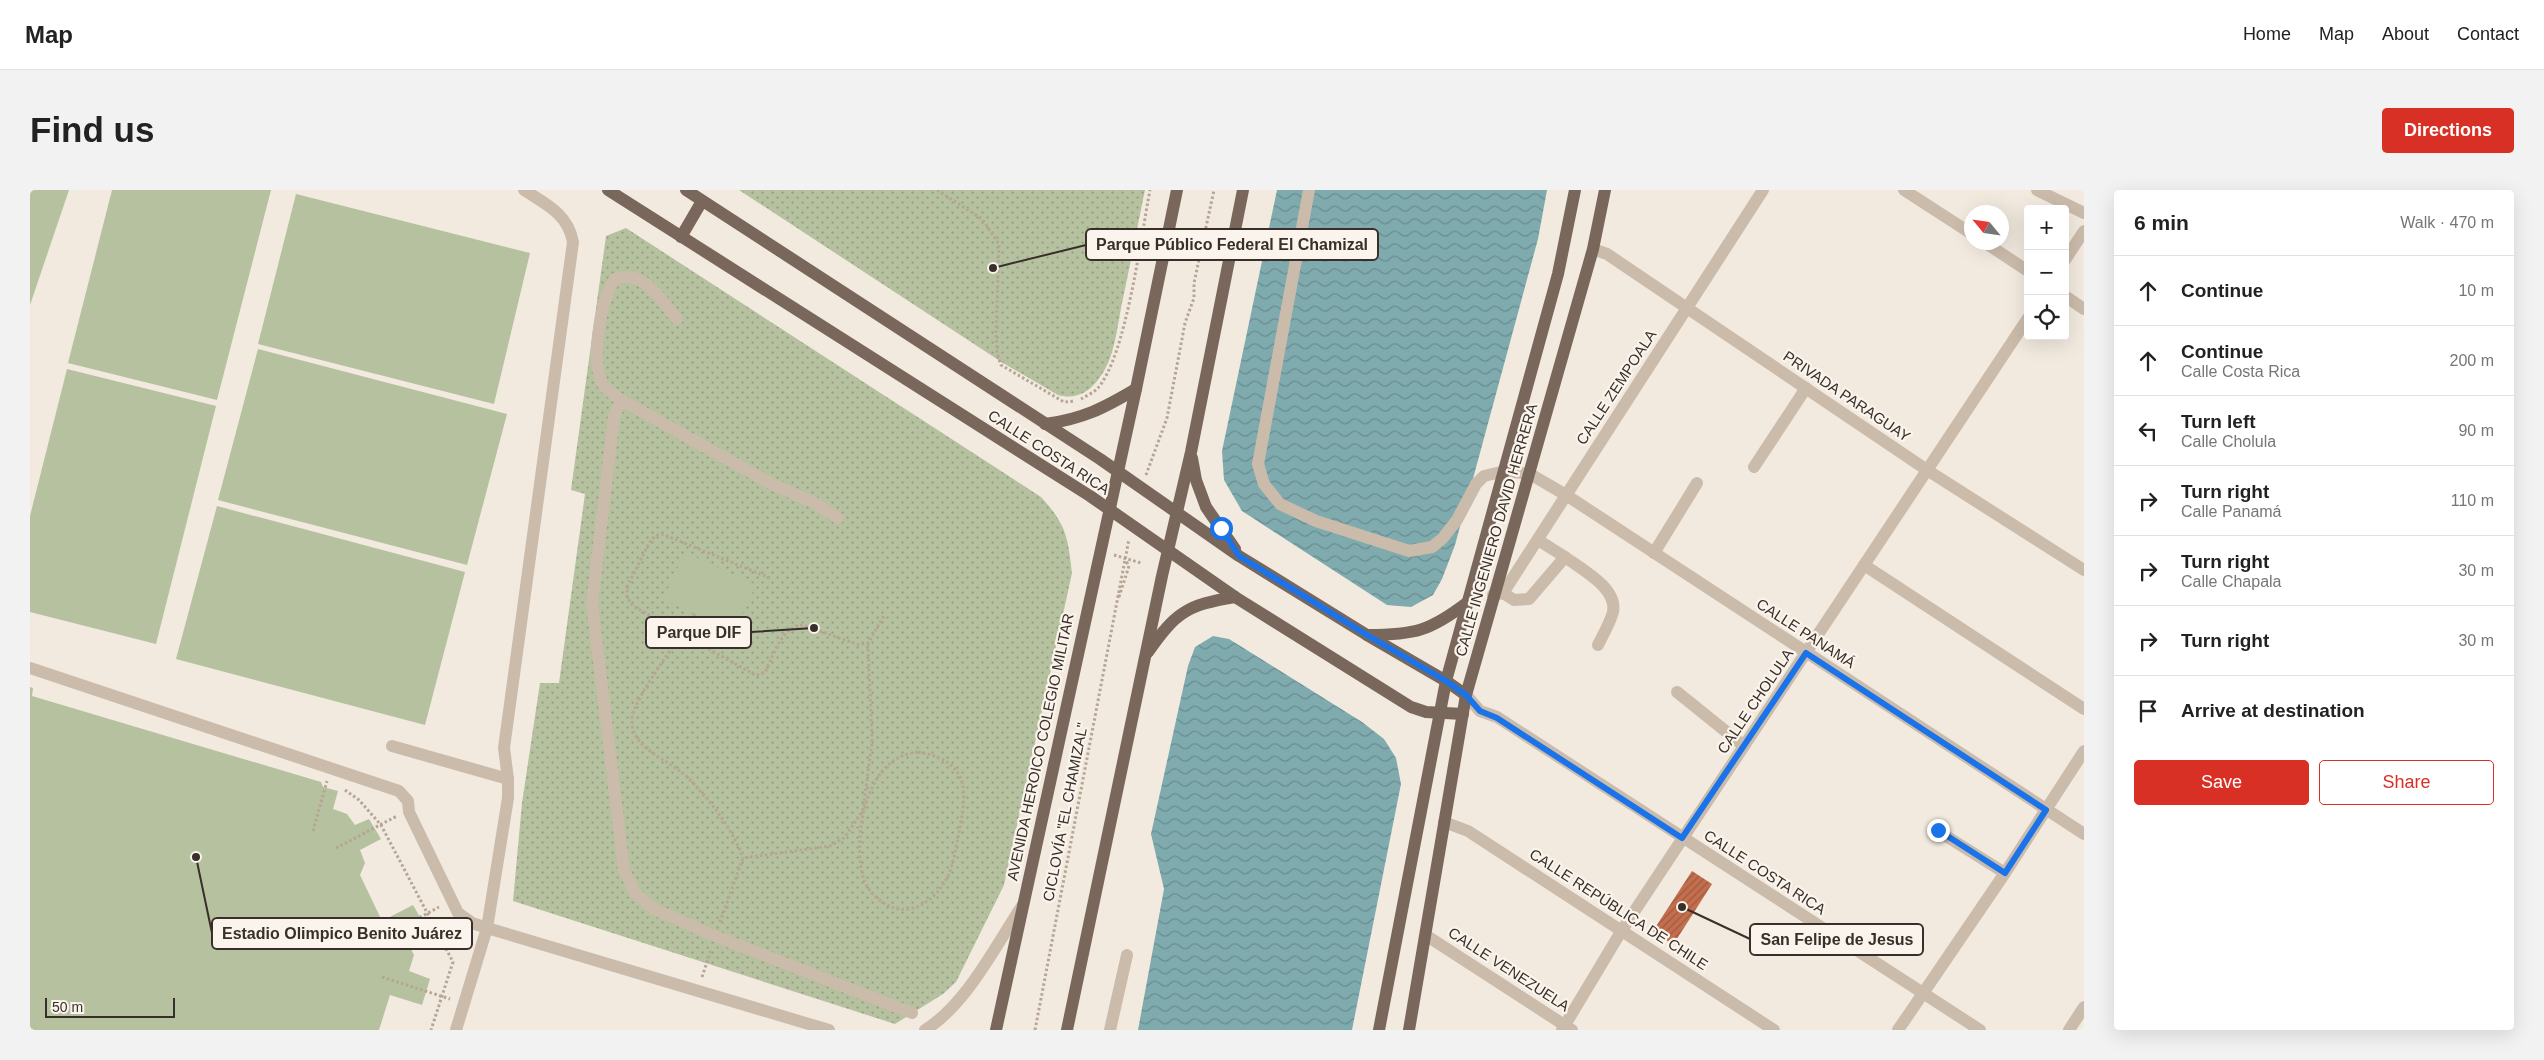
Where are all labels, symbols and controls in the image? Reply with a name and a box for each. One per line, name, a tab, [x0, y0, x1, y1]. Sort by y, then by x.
text: Map	[25, 21, 73, 48]
text: Home	[2243, 24, 2291, 44]
text: Map	[2319, 24, 2354, 44]
text: About	[2382, 24, 2429, 44]
text: Contact	[2457, 24, 2519, 44]
button: Directions	[2382, 108, 2514, 153]
text: Find us	[30, 110, 154, 149]
north arrow	[1964, 205, 2009, 250]
map controls	[2024, 205, 2069, 340]
button: +	[2024, 205, 2069, 250]
text: 6 min	[2134, 211, 2189, 234]
text: Walk · 470 m	[2400, 214, 2494, 231]
callout: Parque Público Federal El Chamizal	[1086, 229, 1378, 260]
text: Parque Público Federal El Chamizal	[1096, 236, 1368, 253]
button: −	[2024, 250, 2069, 295]
icon: ahead	[2134, 277, 2162, 305]
text: Continue	[2181, 280, 2263, 301]
text: 10 m	[2458, 282, 2494, 299]
button: locate	[2024, 295, 2069, 340]
street label: CALLE ZEMPOALA	[1573, 326, 1659, 448]
text: Continue	[2181, 341, 2263, 362]
street label: PRIVADA PARAGUAY	[1780, 347, 1914, 445]
icon: ahead	[2134, 347, 2162, 375]
text: 200 m	[2450, 352, 2494, 369]
text: Calle Costa Rica	[2181, 363, 2300, 380]
street label: CALLE INGENIERO DAVID HERRERA	[1452, 402, 1540, 658]
street label: CALLE COSTA RICA	[985, 406, 1113, 498]
text: Turn left	[2181, 411, 2256, 432]
icon: left	[2134, 417, 2162, 445]
text: 90 m	[2458, 422, 2494, 439]
text: Calle Cholula	[2181, 433, 2276, 450]
text: Turn right	[2181, 481, 2269, 502]
icon: right	[2134, 487, 2162, 515]
text: 110 m	[2451, 492, 2494, 509]
text: Calle Panamá	[2181, 503, 2282, 520]
route start	[1210, 517, 1233, 540]
text: Turn right	[2181, 551, 2269, 572]
icon: right	[2134, 557, 2162, 585]
text: 30 m	[2458, 562, 2494, 579]
text: Calle Chapala	[2181, 573, 2282, 590]
street label: CALLE PANAMÁ	[1754, 595, 1858, 671]
street label: AVENIDA HEROICO COLEGIO MILITAR	[1003, 612, 1077, 882]
callout: Parque DIF	[646, 617, 751, 648]
text: Parque DIF	[657, 624, 741, 641]
icon: right	[2134, 627, 2162, 655]
text: Turn right	[2181, 630, 2269, 651]
text: 30 m	[2458, 632, 2494, 649]
street label: CALLE CHOLULA	[1714, 645, 1796, 757]
icon: arrive	[2134, 697, 2162, 725]
text: Arrive at destination	[2181, 700, 2365, 721]
street label: CICLOVÍA "EL CHAMIZAL"	[1039, 721, 1091, 903]
button: Save	[2134, 760, 2309, 805]
button: Share	[2319, 760, 2494, 805]
route end	[1927, 819, 1950, 842]
street label: CALLE COSTA RICA	[1701, 826, 1829, 918]
street label: CALLE REPÚBLICA DE CHILE	[1527, 845, 1711, 973]
callout: Estadio Olimpico Benito Juárez	[212, 918, 472, 949]
street label: CALLE VENEZUELA	[1445, 924, 1573, 1014]
callout: San Felipe de Jesus	[1750, 924, 1923, 955]
text: Estadio Olimpico Benito Juárez	[222, 925, 462, 942]
text: San Felipe de Jesus	[1761, 931, 1914, 948]
scale bar	[45, 995, 175, 1018]
text: 50 m	[52, 999, 83, 1015]

